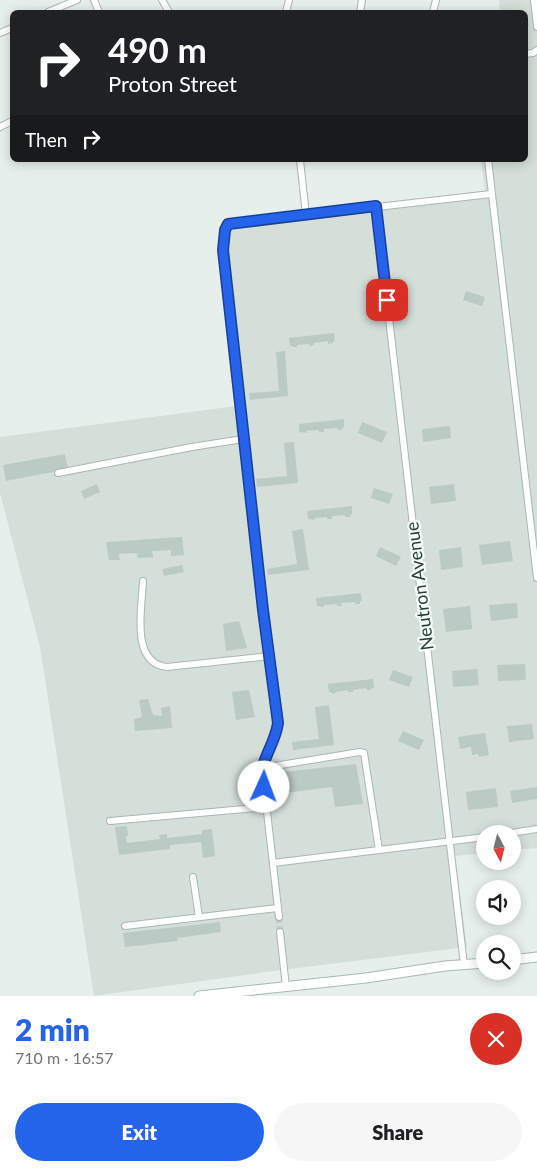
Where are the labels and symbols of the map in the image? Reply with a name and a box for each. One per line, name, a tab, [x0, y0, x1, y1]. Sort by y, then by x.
pin	[366, 279, 408, 321]
street label: Neutron Avenue	[400, 521, 438, 652]
position arrow	[237, 760, 289, 812]
north arrow	[476, 825, 521, 870]

